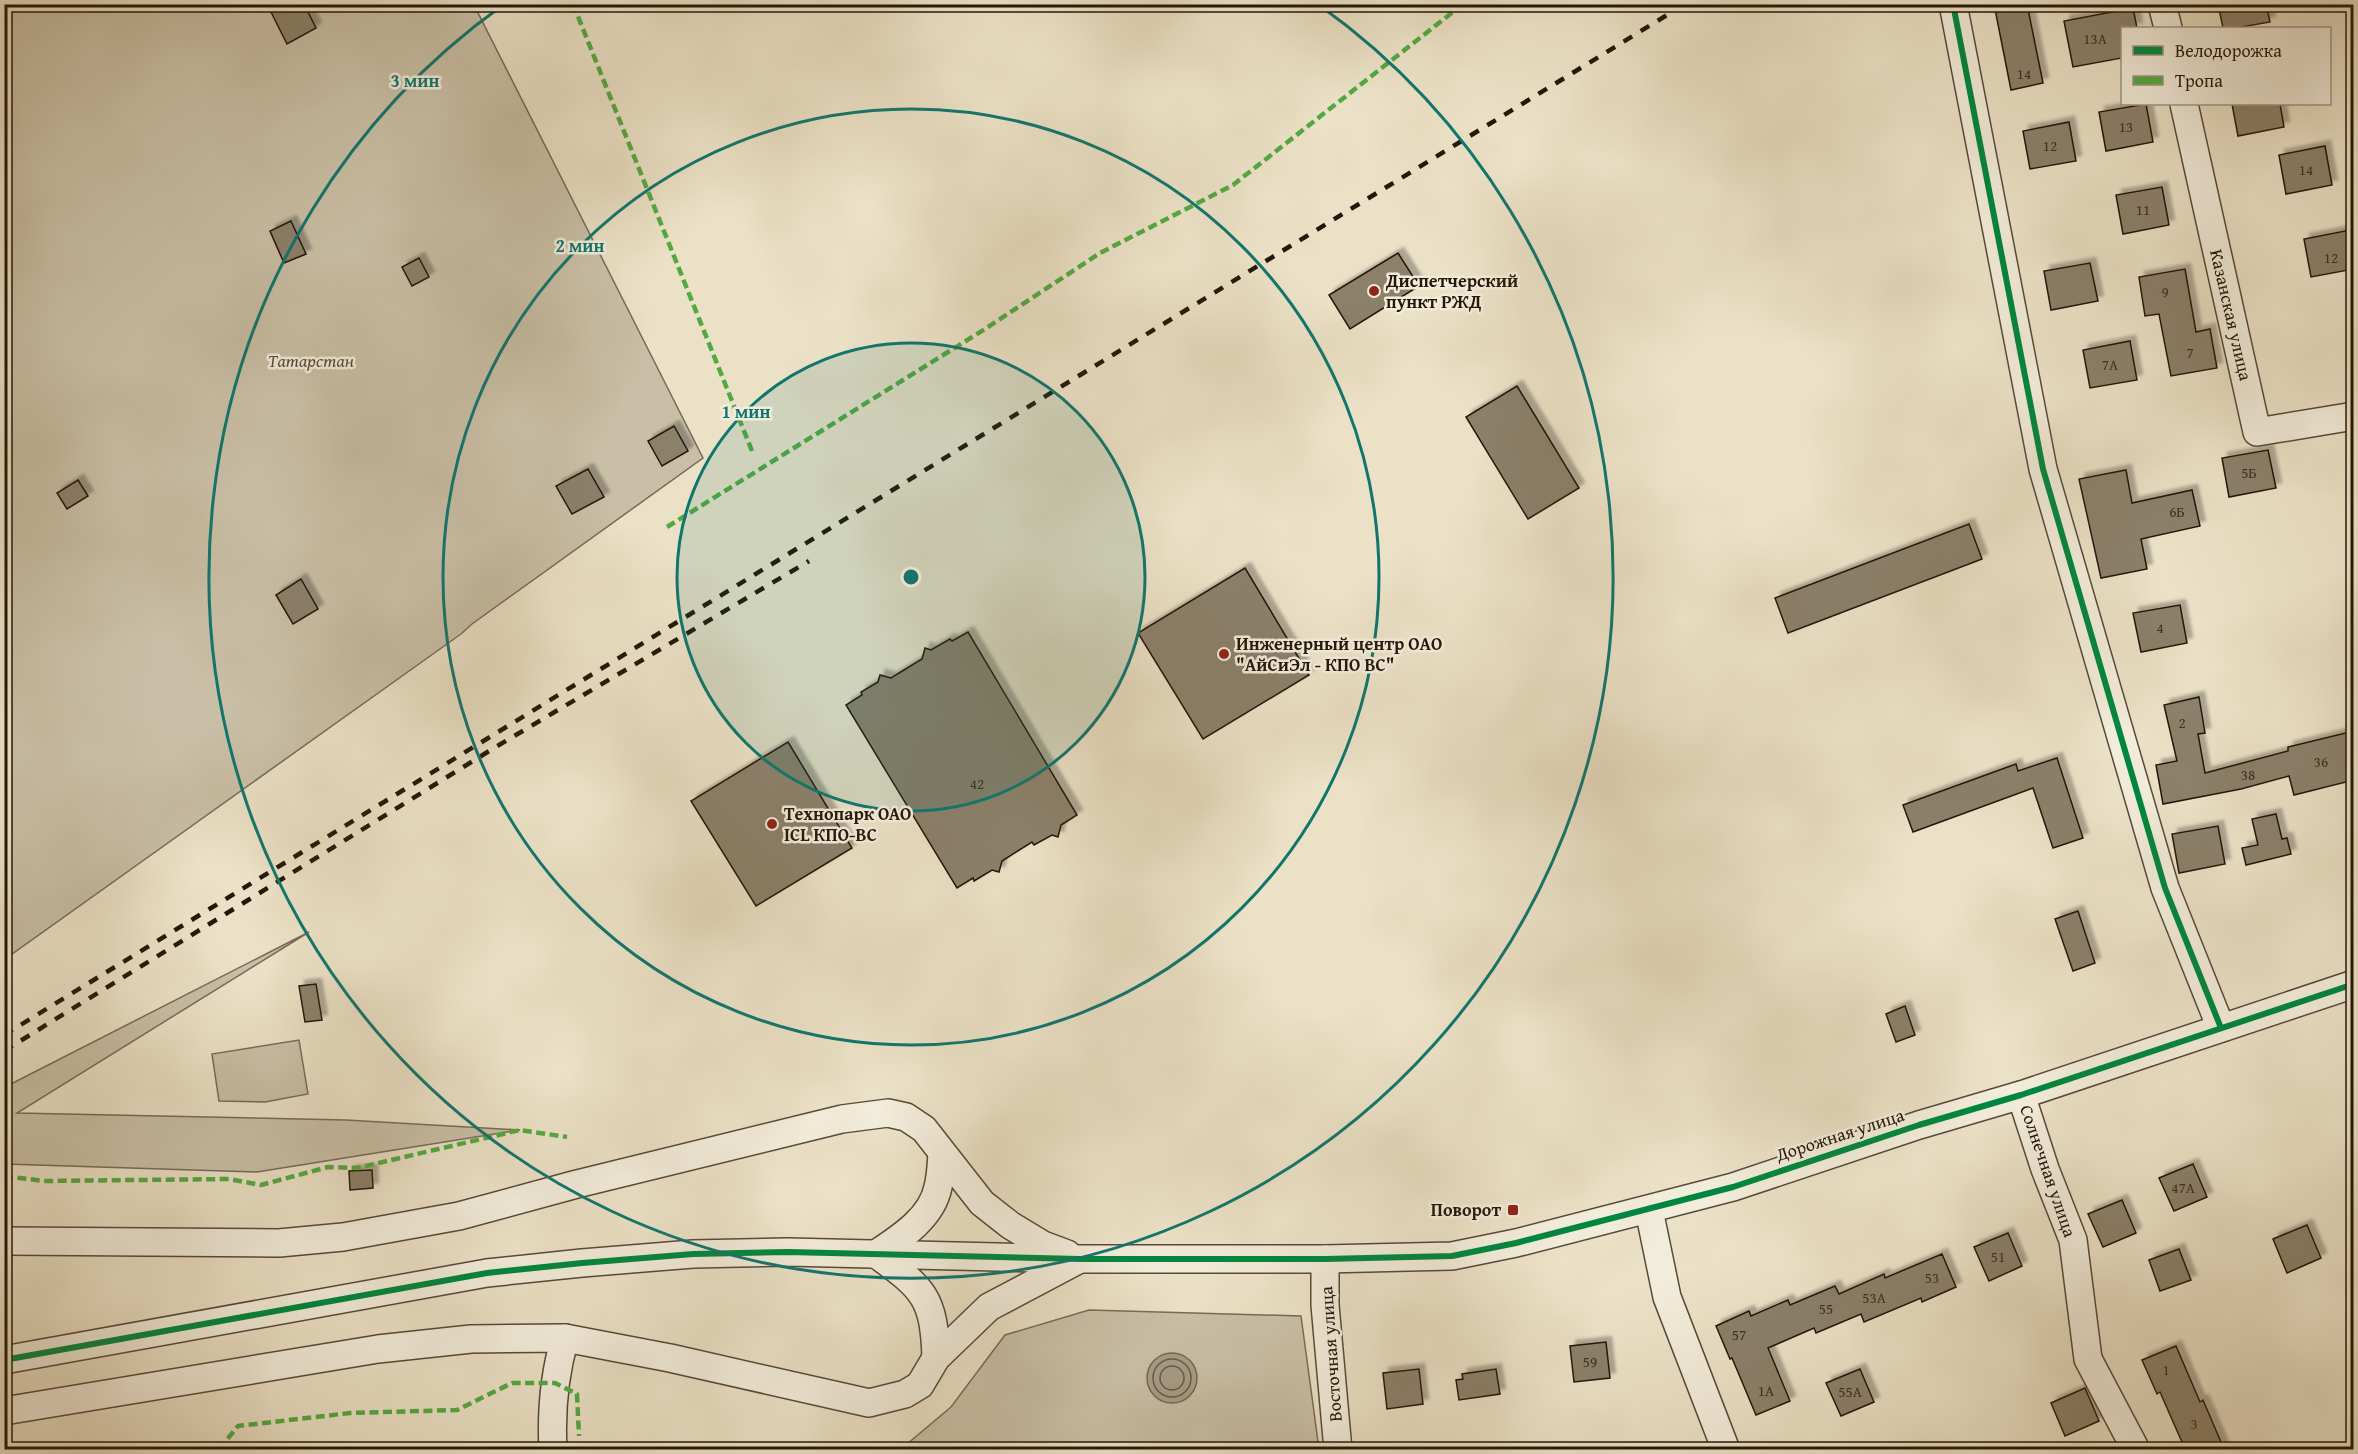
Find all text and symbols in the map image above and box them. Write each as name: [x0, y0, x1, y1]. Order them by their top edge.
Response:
legend: [2121, 27, 2331, 105]
house number: 13А: [2083, 28, 2107, 49]
text: Велодорожка: [2175, 37, 2282, 64]
house number: 14: [2017, 63, 2031, 84]
text: 3 мин: [390, 67, 440, 94]
text: Тропа: [2175, 67, 2223, 94]
house number: 13: [2119, 116, 2133, 137]
house number: 12: [2043, 135, 2057, 156]
house number: 14: [2299, 159, 2313, 180]
house number: 11: [2136, 199, 2150, 220]
text: 2 мин: [555, 232, 605, 259]
street label: Казанская улица: [2203, 247, 2260, 384]
house number: 12: [2324, 247, 2338, 268]
place label: Диспетчерский пункт РЖД: [1385, 267, 1518, 315]
house number: 9: [2161, 281, 2169, 302]
marker: Диспетчерский пункт РЖД: [1367, 284, 1381, 298]
house number: 7: [2186, 342, 2194, 363]
park label: Татарстан: [268, 347, 354, 374]
house number: 7А: [2102, 354, 2118, 375]
text: 1 мин: [721, 398, 771, 425]
house number: 5Б: [2241, 462, 2257, 483]
house number: 6Б: [2169, 501, 2185, 522]
centre of rings: [901, 567, 921, 587]
house number: 4: [2156, 617, 2164, 638]
place label: Инженерный центр ОАО "АйСиЭл - КПО ВС": [1236, 630, 1442, 678]
marker: Инженерный центр ОАО "АйСиЭл - КПО ВС": [1217, 647, 1231, 661]
house number: 2: [2178, 712, 2186, 733]
house number: 36: [2314, 751, 2328, 772]
house number: 38: [2241, 764, 2255, 785]
house number: 42: [970, 773, 984, 794]
place label: Технопарк OAO ICL КПО-ВС: [784, 800, 911, 848]
marker: Технопарк OAO ICL КПО-ВС: [765, 817, 779, 831]
street label: Дорожная улица: [1771, 1101, 1908, 1168]
street label: Солнечная улица: [2013, 1101, 2084, 1241]
house number: 47А: [2171, 1177, 2195, 1198]
place label: Поворот: [1431, 1196, 1501, 1223]
marker: Поворот: [1506, 1203, 1520, 1217]
house number: 51: [1991, 1246, 2005, 1267]
house number: 53: [1925, 1267, 1939, 1288]
street label: Восточная улица: [1312, 1285, 1349, 1423]
house number: 53А: [1862, 1287, 1886, 1308]
house number: 55: [1819, 1298, 1833, 1319]
house number: 57: [1732, 1324, 1746, 1345]
house number: 59: [1583, 1351, 1597, 1372]
house number: 1: [2162, 1359, 2170, 1380]
house number: 1А: [1758, 1380, 1774, 1401]
house number: 55А: [1838, 1381, 1862, 1402]
house number: 3: [2190, 1413, 2198, 1434]

